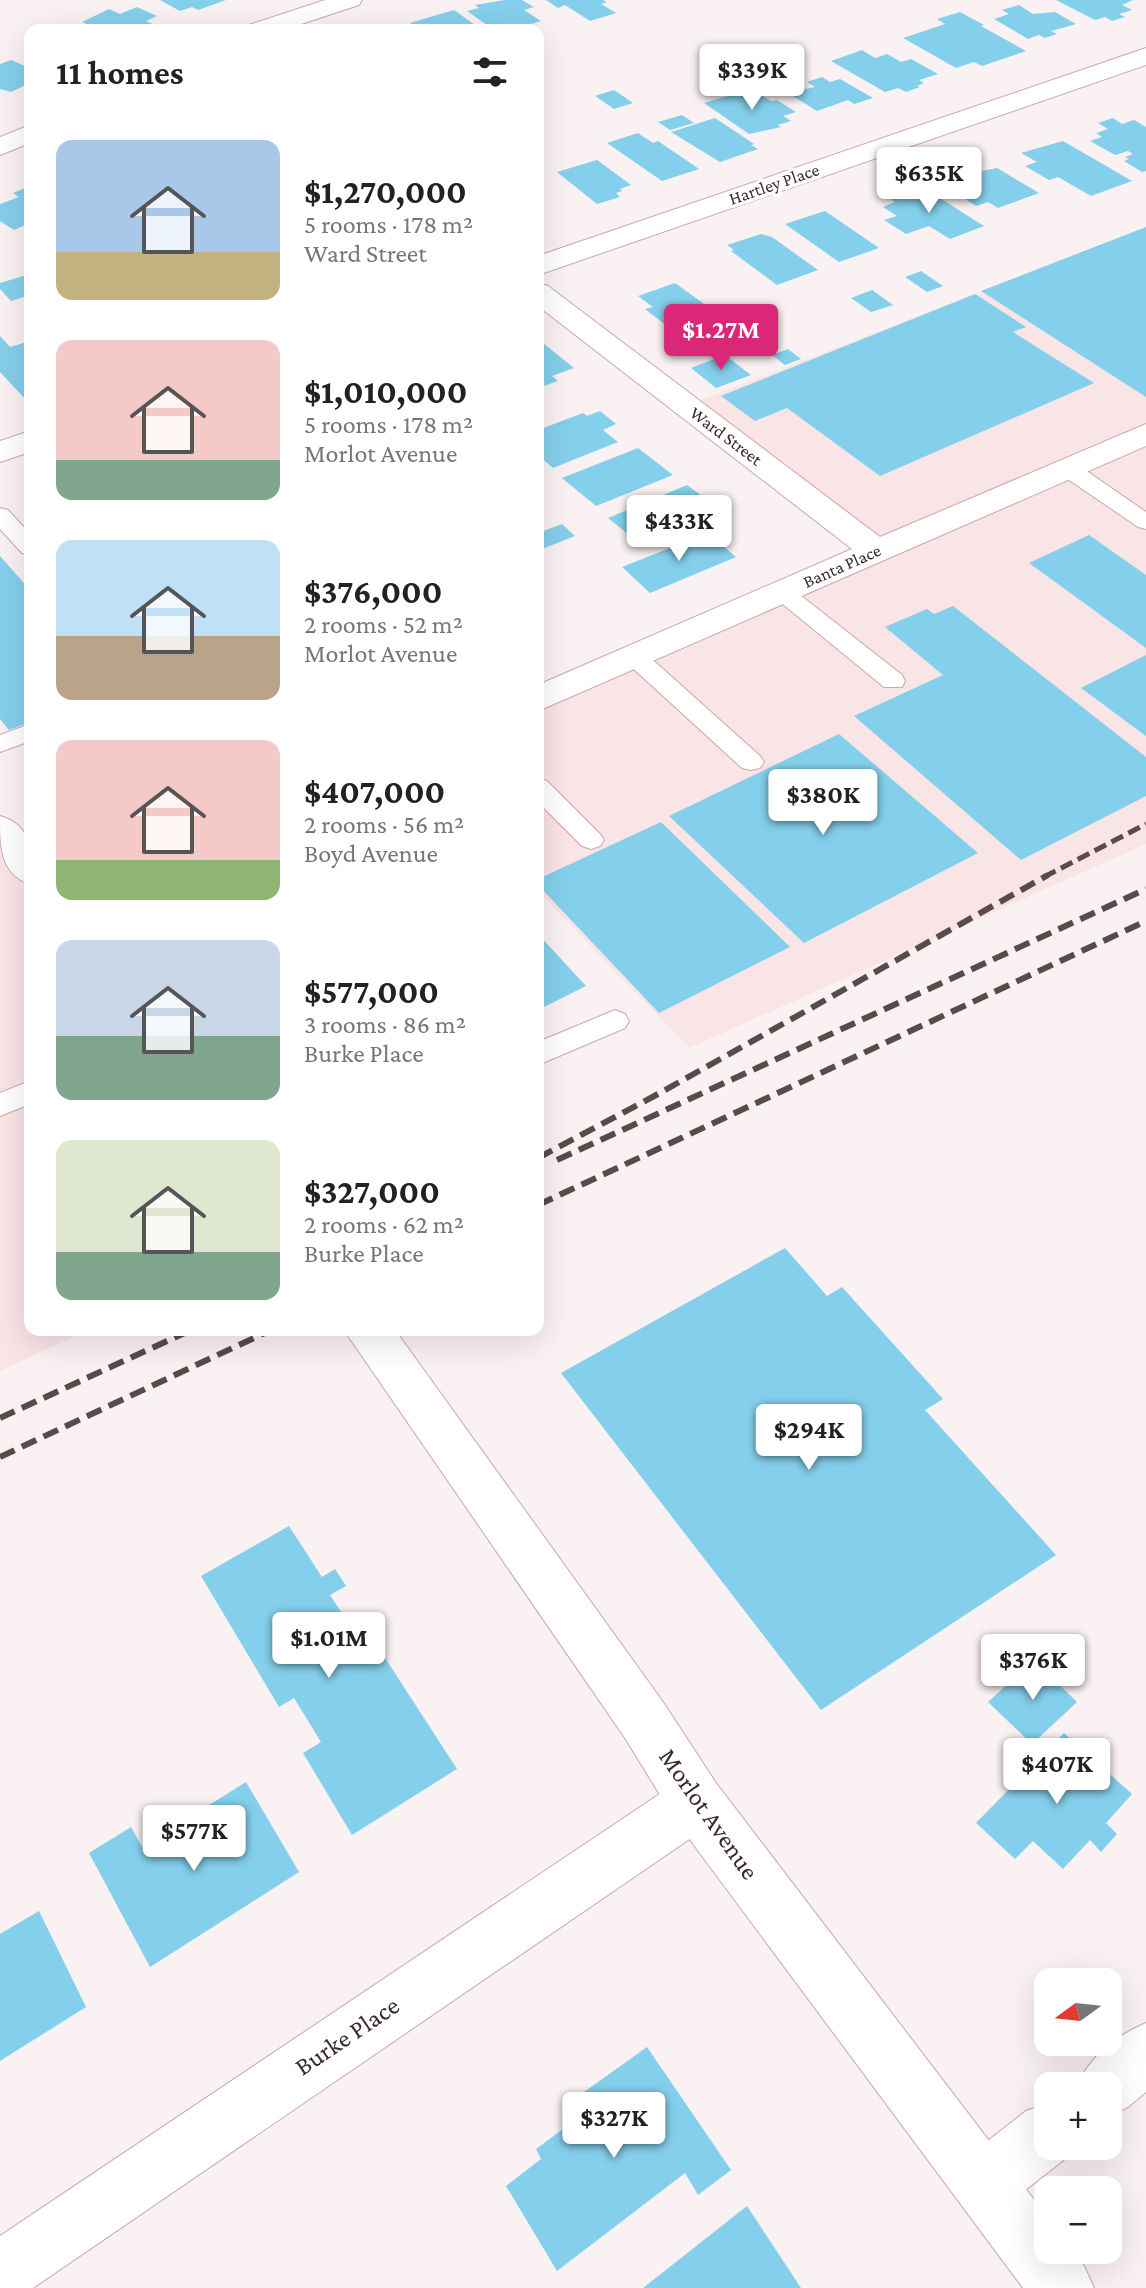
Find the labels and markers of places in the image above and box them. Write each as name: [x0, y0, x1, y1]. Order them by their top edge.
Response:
pin: $339K: [696, 44, 808, 112]
pin: $635K: [873, 147, 985, 215]
pin: $1.27M: [656, 304, 786, 372]
pin: $433K: [623, 495, 735, 563]
pin: $380K: [767, 769, 879, 837]
pin: $294K: [753, 1404, 865, 1472]
pin: $1.01M: [264, 1612, 394, 1680]
pin: $376K: [977, 1634, 1089, 1702]
pin: $407K: [1001, 1738, 1113, 1806]
pin: $577K: [138, 1805, 250, 1873]
pin: $327K: [558, 2092, 670, 2160]

